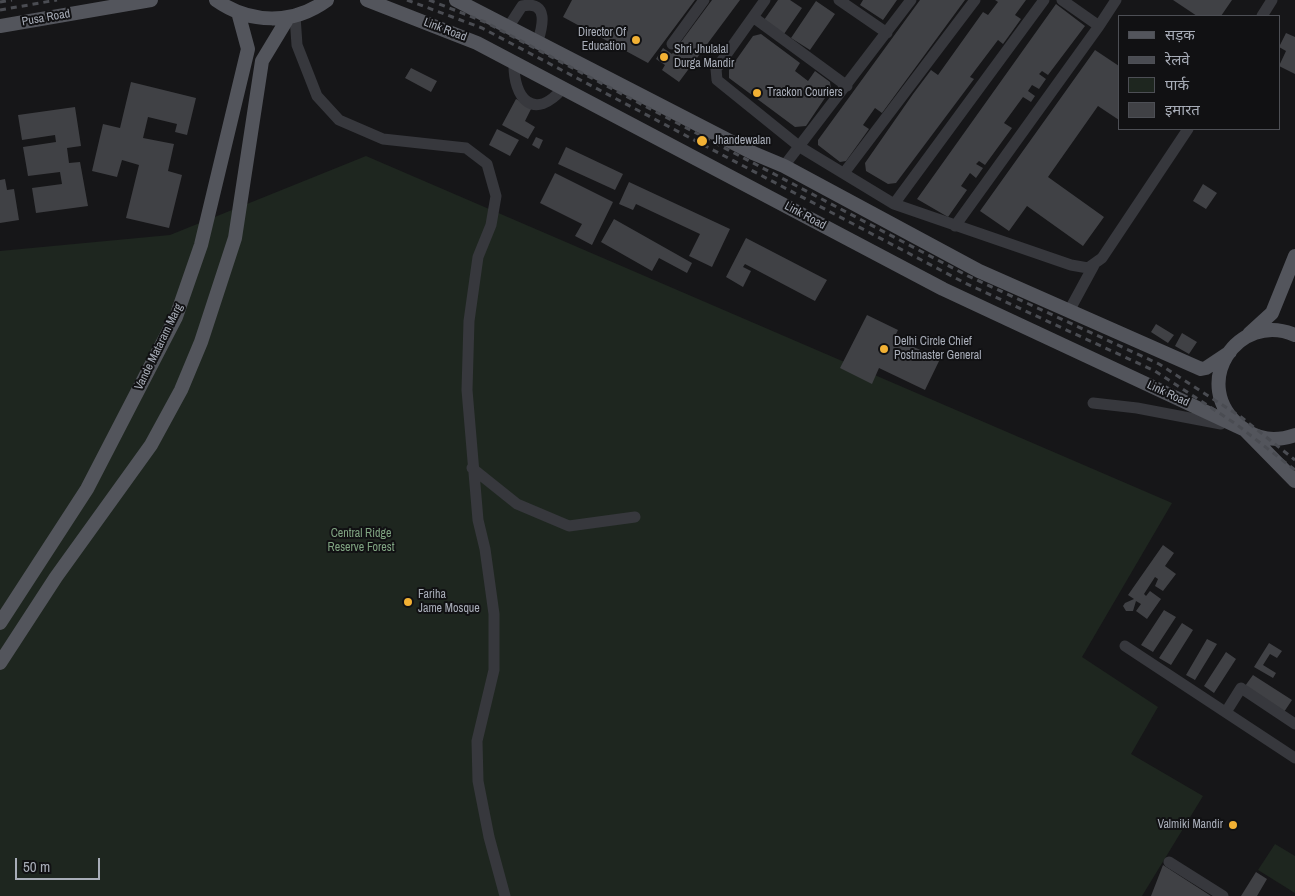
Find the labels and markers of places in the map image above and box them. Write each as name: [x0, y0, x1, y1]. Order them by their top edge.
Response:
place label: Director Of Education: [578, 26, 626, 54]
marker: Director Of Education: [630, 34, 642, 46]
place label: Shri Jhulalal Durga Mandir: [674, 43, 734, 71]
marker: Shri Jhulalal Durga Mandir: [658, 51, 670, 63]
place label: Trackon Couriers: [767, 86, 843, 100]
marker: Trackon Couriers: [751, 87, 763, 99]
marker: Jhandewalan: [695, 134, 709, 148]
place label: Jhandewalan: [713, 134, 771, 148]
place label: Delhi Circle Chief Postmaster General: [894, 335, 982, 363]
marker: Delhi Circle Chief Postmaster General: [878, 343, 890, 355]
place label: Fariha Jame Mosque: [418, 588, 480, 616]
marker: Fariha Jame Mosque: [402, 596, 414, 608]
place label: Valmiki Mandir: [1158, 818, 1223, 832]
marker: Valmiki Mandir: [1227, 819, 1239, 831]

